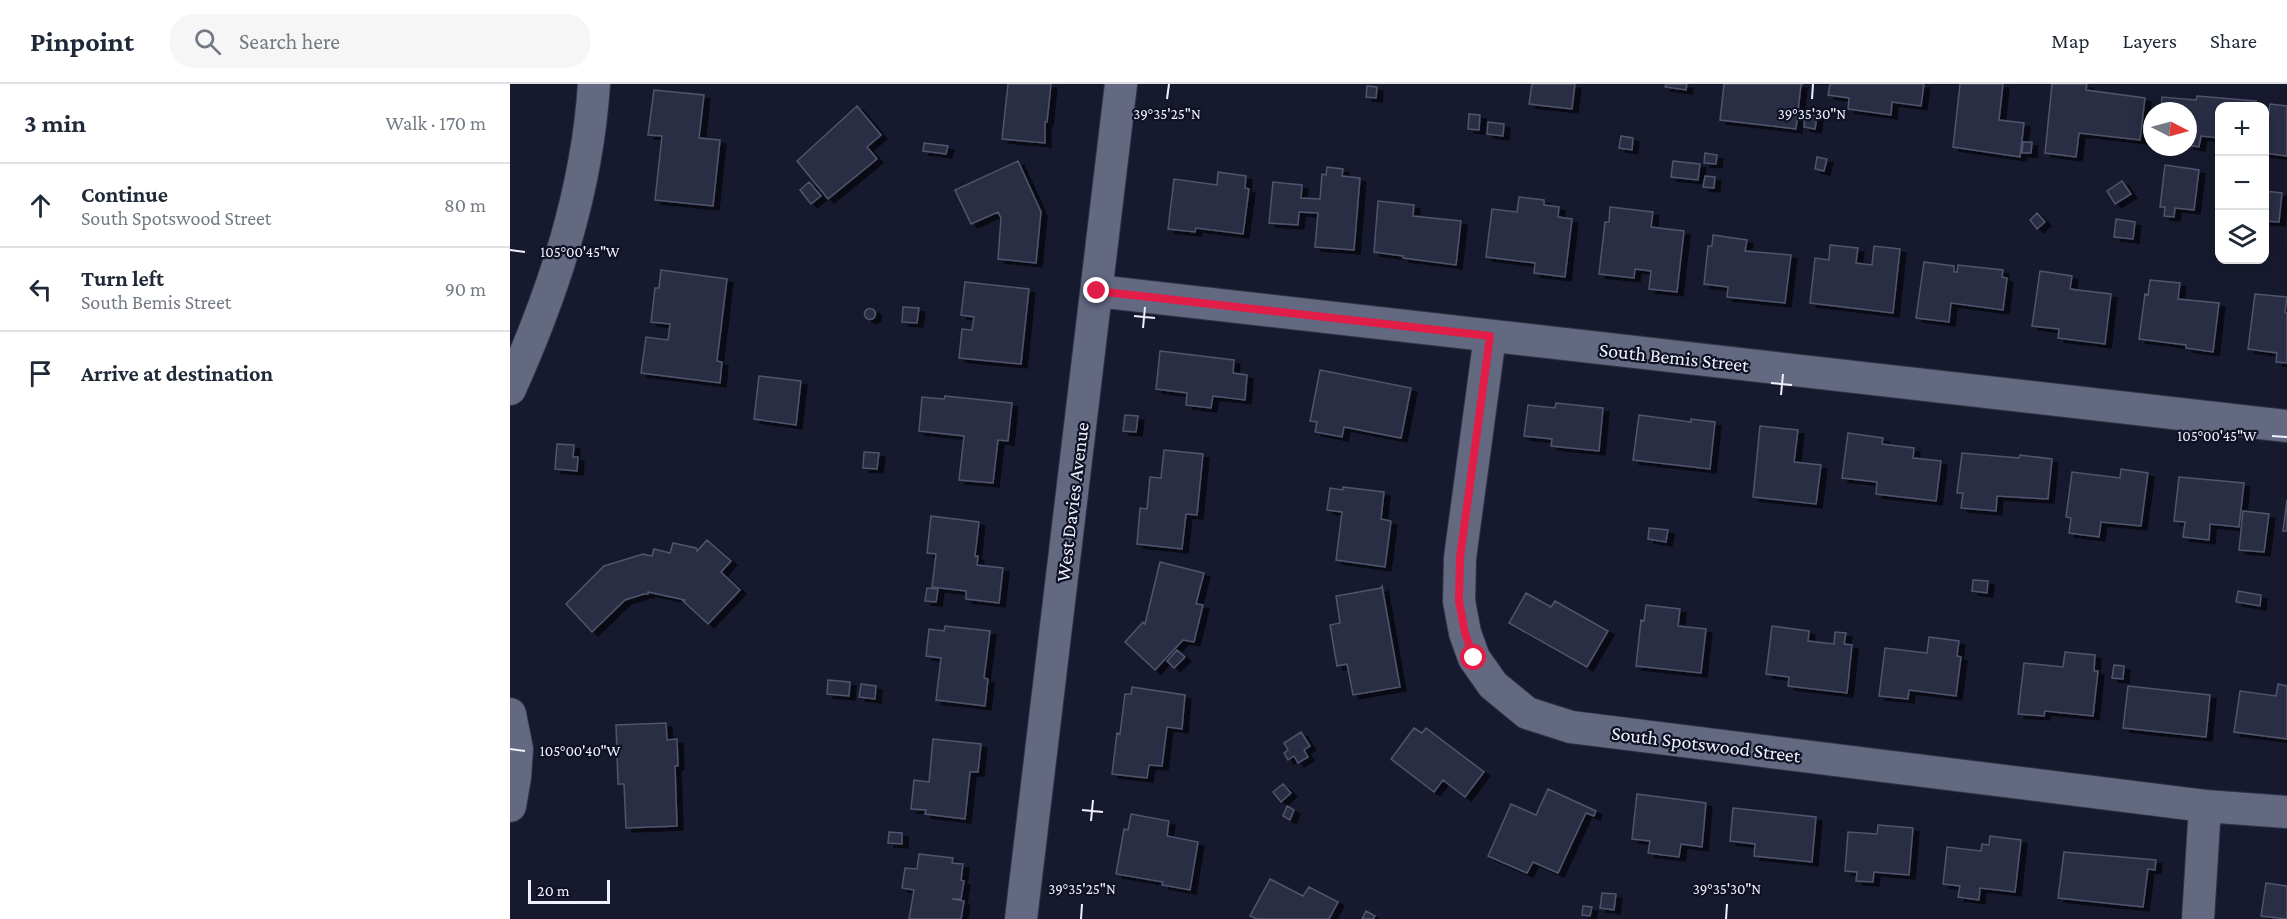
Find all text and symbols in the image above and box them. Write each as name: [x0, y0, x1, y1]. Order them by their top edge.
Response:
search box: [170, 14, 590, 68]
icon: search: [191, 25, 224, 58]
text: Pinpoint: [30, 26, 134, 57]
text: Search here: [239, 29, 340, 54]
text: Map: [2051, 29, 2090, 53]
text: Layers: [2123, 29, 2177, 53]
text: Share: [2210, 29, 2257, 53]
north arrow: [2143, 102, 2197, 156]
map controls: [2215, 102, 2269, 264]
button: +: [2215, 102, 2269, 156]
text: 39°35'25"N: [1133, 106, 1201, 122]
text: 39°35'30"N: [1778, 106, 1846, 122]
text: 3 min: [24, 109, 86, 138]
text: Walk · 170 m: [385, 112, 486, 134]
button: −: [2215, 156, 2269, 210]
text: Continue: [81, 182, 168, 207]
icon: ahead: [24, 189, 57, 222]
text: 80 m: [444, 194, 486, 216]
text: South Spotswood Street: [81, 207, 271, 229]
button: layers: [2215, 210, 2269, 264]
text: 105°00'45"W: [540, 244, 620, 260]
text: Turn left: [81, 266, 164, 291]
icon: left: [24, 273, 57, 306]
route end: [1083, 277, 1109, 303]
text: 90 m: [445, 278, 486, 300]
text: South Bemis Street: [81, 291, 232, 313]
street label: South Bemis Street: [1598, 338, 1750, 376]
icon: arrive: [24, 357, 57, 390]
text: Arrive at destination: [81, 361, 273, 386]
street label: West Davies Avenue: [1051, 421, 1093, 583]
text: 105°00'45"W: [2177, 428, 2257, 444]
route start: [1460, 644, 1486, 670]
street label: South Spotswood Street: [1610, 721, 1802, 768]
text: 105°00'40"W: [540, 743, 621, 759]
scale bar: [528, 877, 610, 904]
text: 39°35'25"N: [1048, 881, 1116, 897]
text: 39°35'30"N: [1693, 881, 1761, 897]
text: 20 m: [537, 882, 570, 899]

